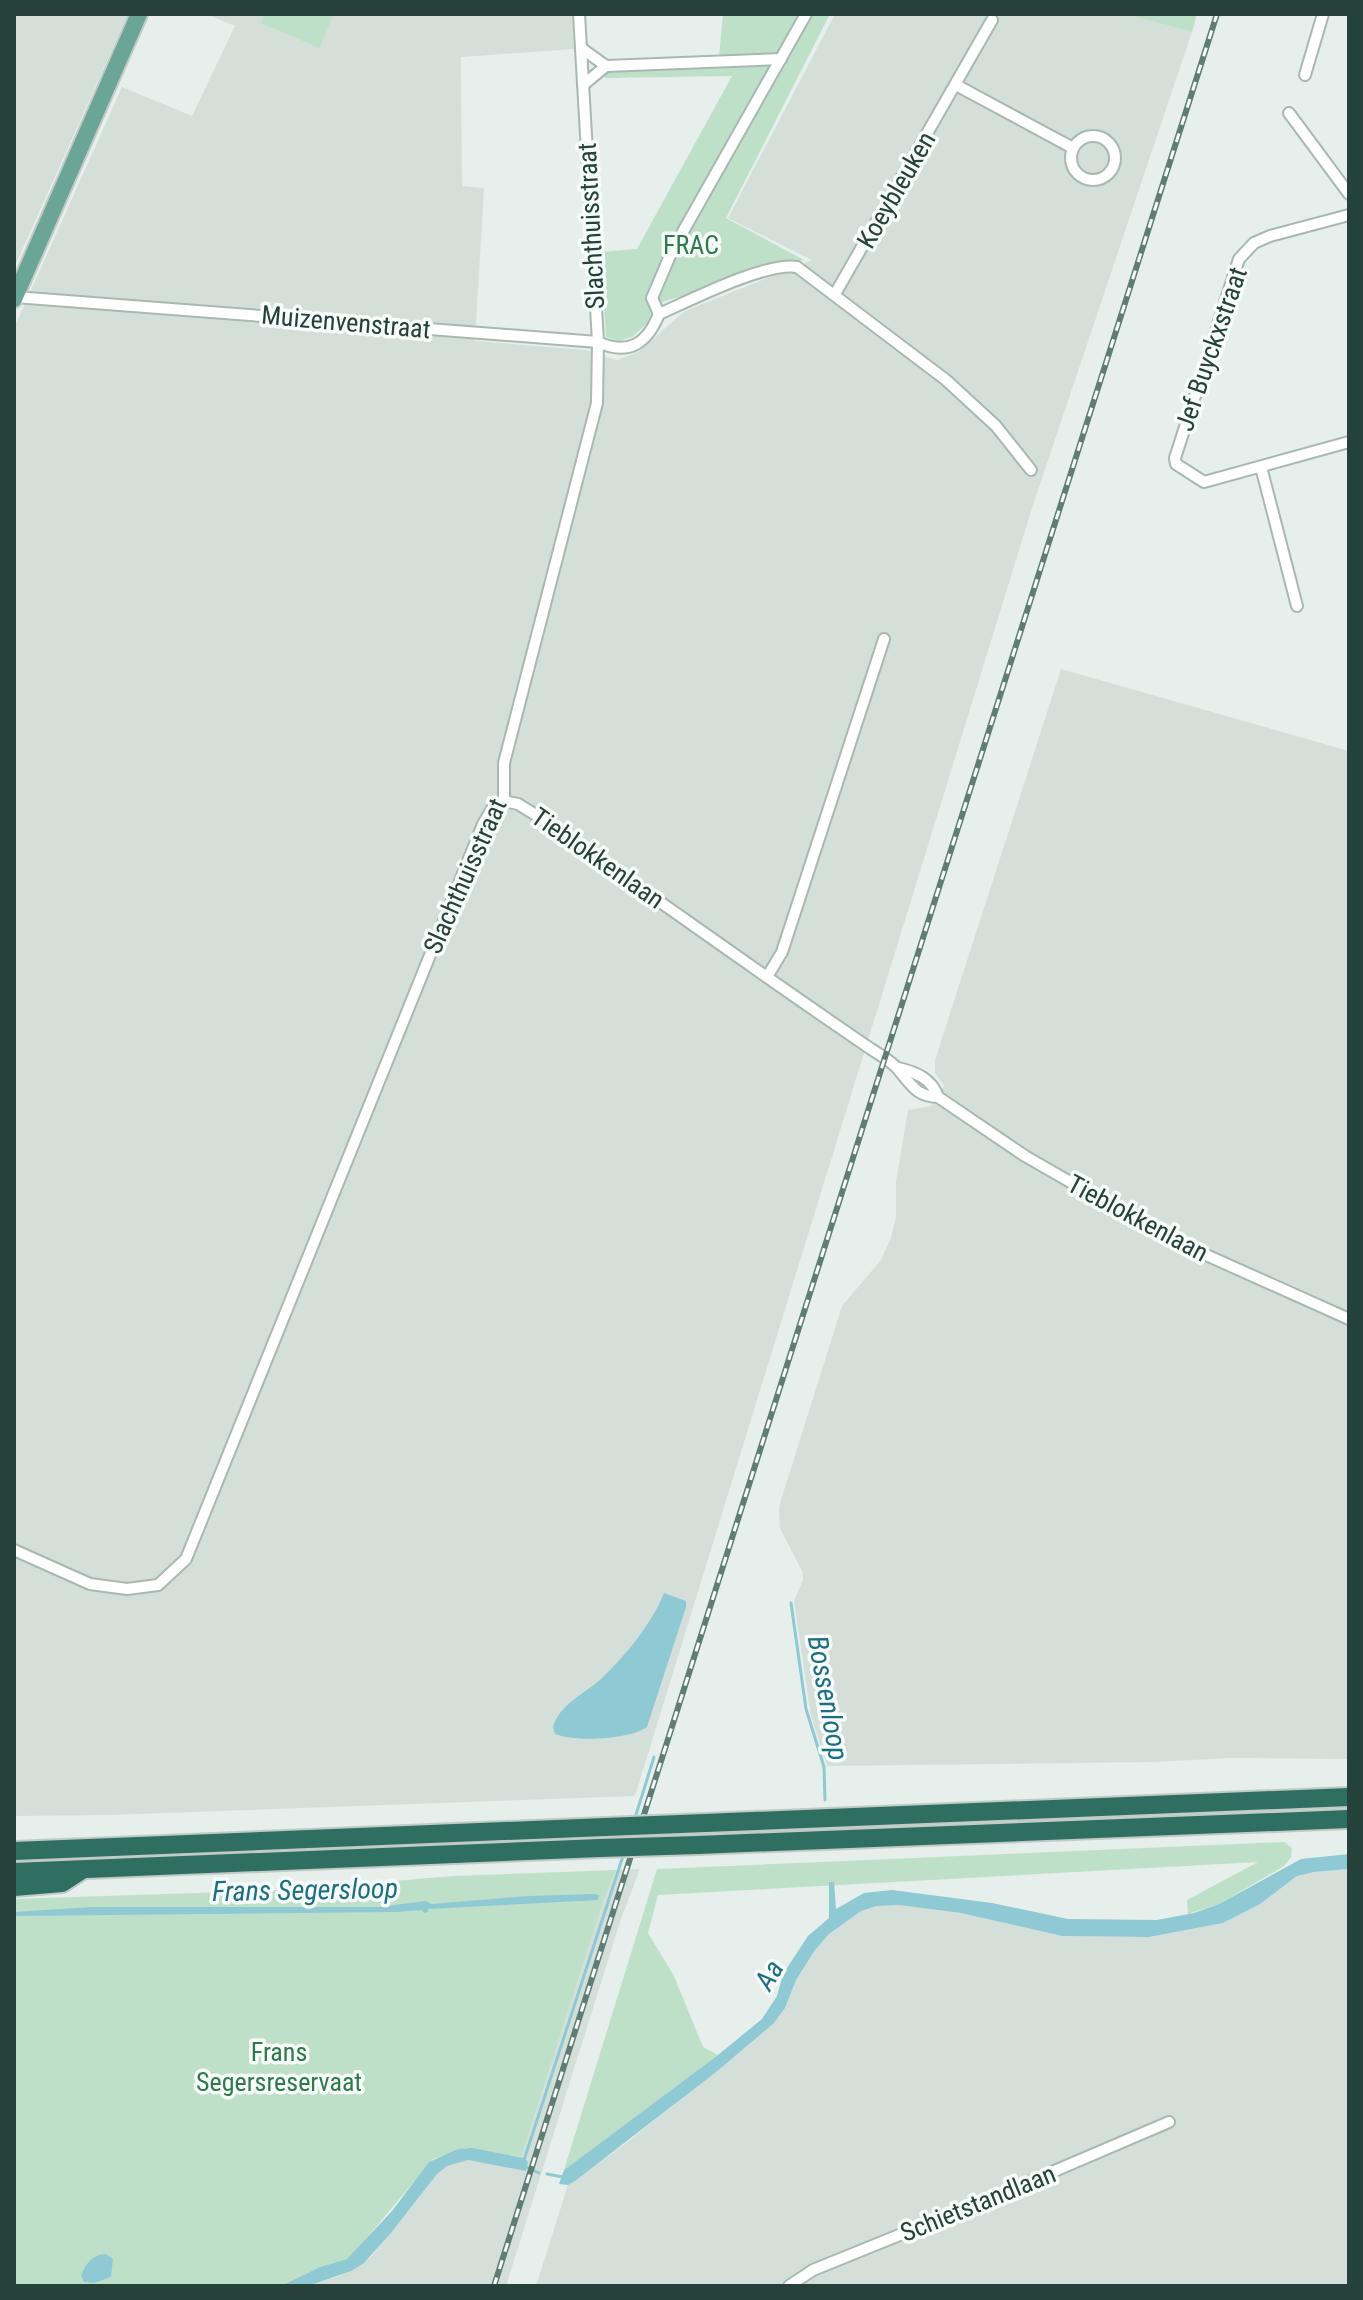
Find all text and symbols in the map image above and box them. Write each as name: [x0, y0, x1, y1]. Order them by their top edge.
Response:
street label: Koeybleuken: [851, 126, 941, 254]
street label: Slachthuisstraat: [572, 142, 610, 310]
park label: FRAC: [663, 230, 719, 260]
street label: Jef Buyckxstraat: [1169, 263, 1253, 435]
street label: Muizenvenstraat: [260, 300, 432, 344]
street label: Slachthuisstraat: [417, 794, 513, 958]
street label: Tieblokkenlaan: [526, 801, 670, 915]
street label: Tieblokkenlaan: [1063, 1168, 1213, 1268]
water label: Bossenloop: [801, 1633, 855, 1763]
water label: Frans Segersloop: [212, 1872, 398, 1908]
water label: Aa: [747, 1954, 790, 1997]
park label: Frans Segersreservaat: [196, 2037, 362, 2097]
street label: Schietstandlaan: [896, 2158, 1060, 2248]

